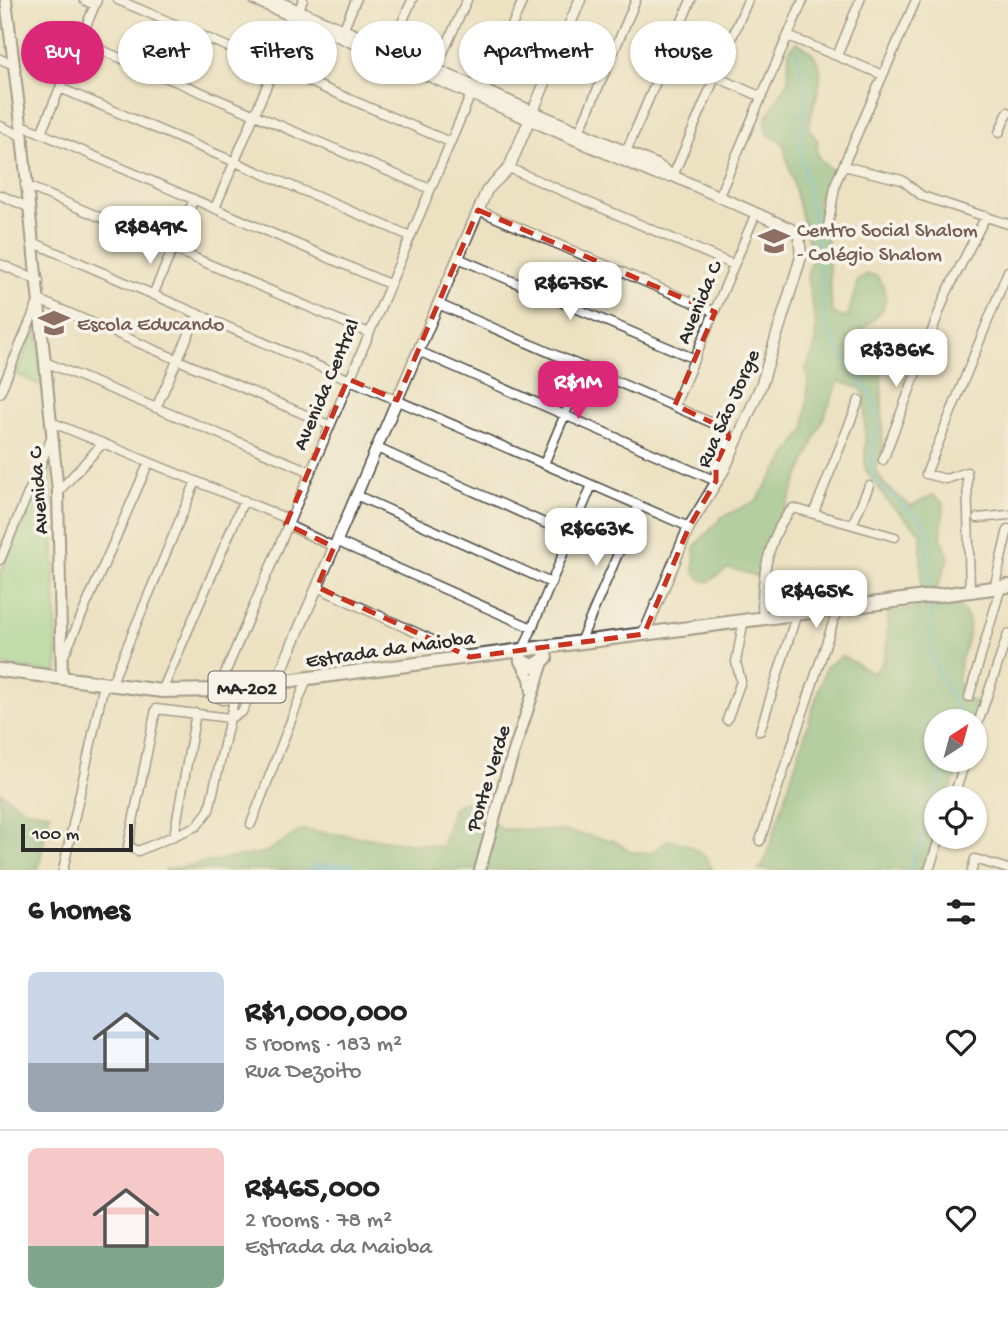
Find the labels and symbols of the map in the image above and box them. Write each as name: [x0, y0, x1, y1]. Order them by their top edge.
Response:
pin: R$849K: [93, 206, 207, 266]
place label: Centro Social Shalom - Colégio Shalom: [797, 220, 978, 269]
school or university icon: Centro Social Shalom - Colégio Shalom: [757, 224, 791, 258]
street label: Avenida C: [673, 257, 730, 348]
pin: R$675K: [513, 262, 627, 322]
school or university icon: Escola Educando: [37, 306, 71, 340]
place label: Escola Educando: [77, 314, 224, 339]
street label: Avenida Central: [289, 316, 367, 455]
pin: R$386K: [839, 330, 953, 389]
street label: Rua São Jorge: [693, 345, 768, 473]
pin: R$1M: [537, 362, 619, 421]
street label: Avenida C: [25, 445, 56, 535]
pin: R$663K: [539, 508, 653, 568]
pin: R$465K: [759, 570, 873, 630]
street label: Estrada da Maioba: [304, 627, 478, 676]
road number: MA-202: [208, 672, 286, 702]
north arrow: [924, 709, 987, 772]
street label: Ponte Verde: [462, 722, 519, 836]
scale bar: [21, 821, 133, 853]

